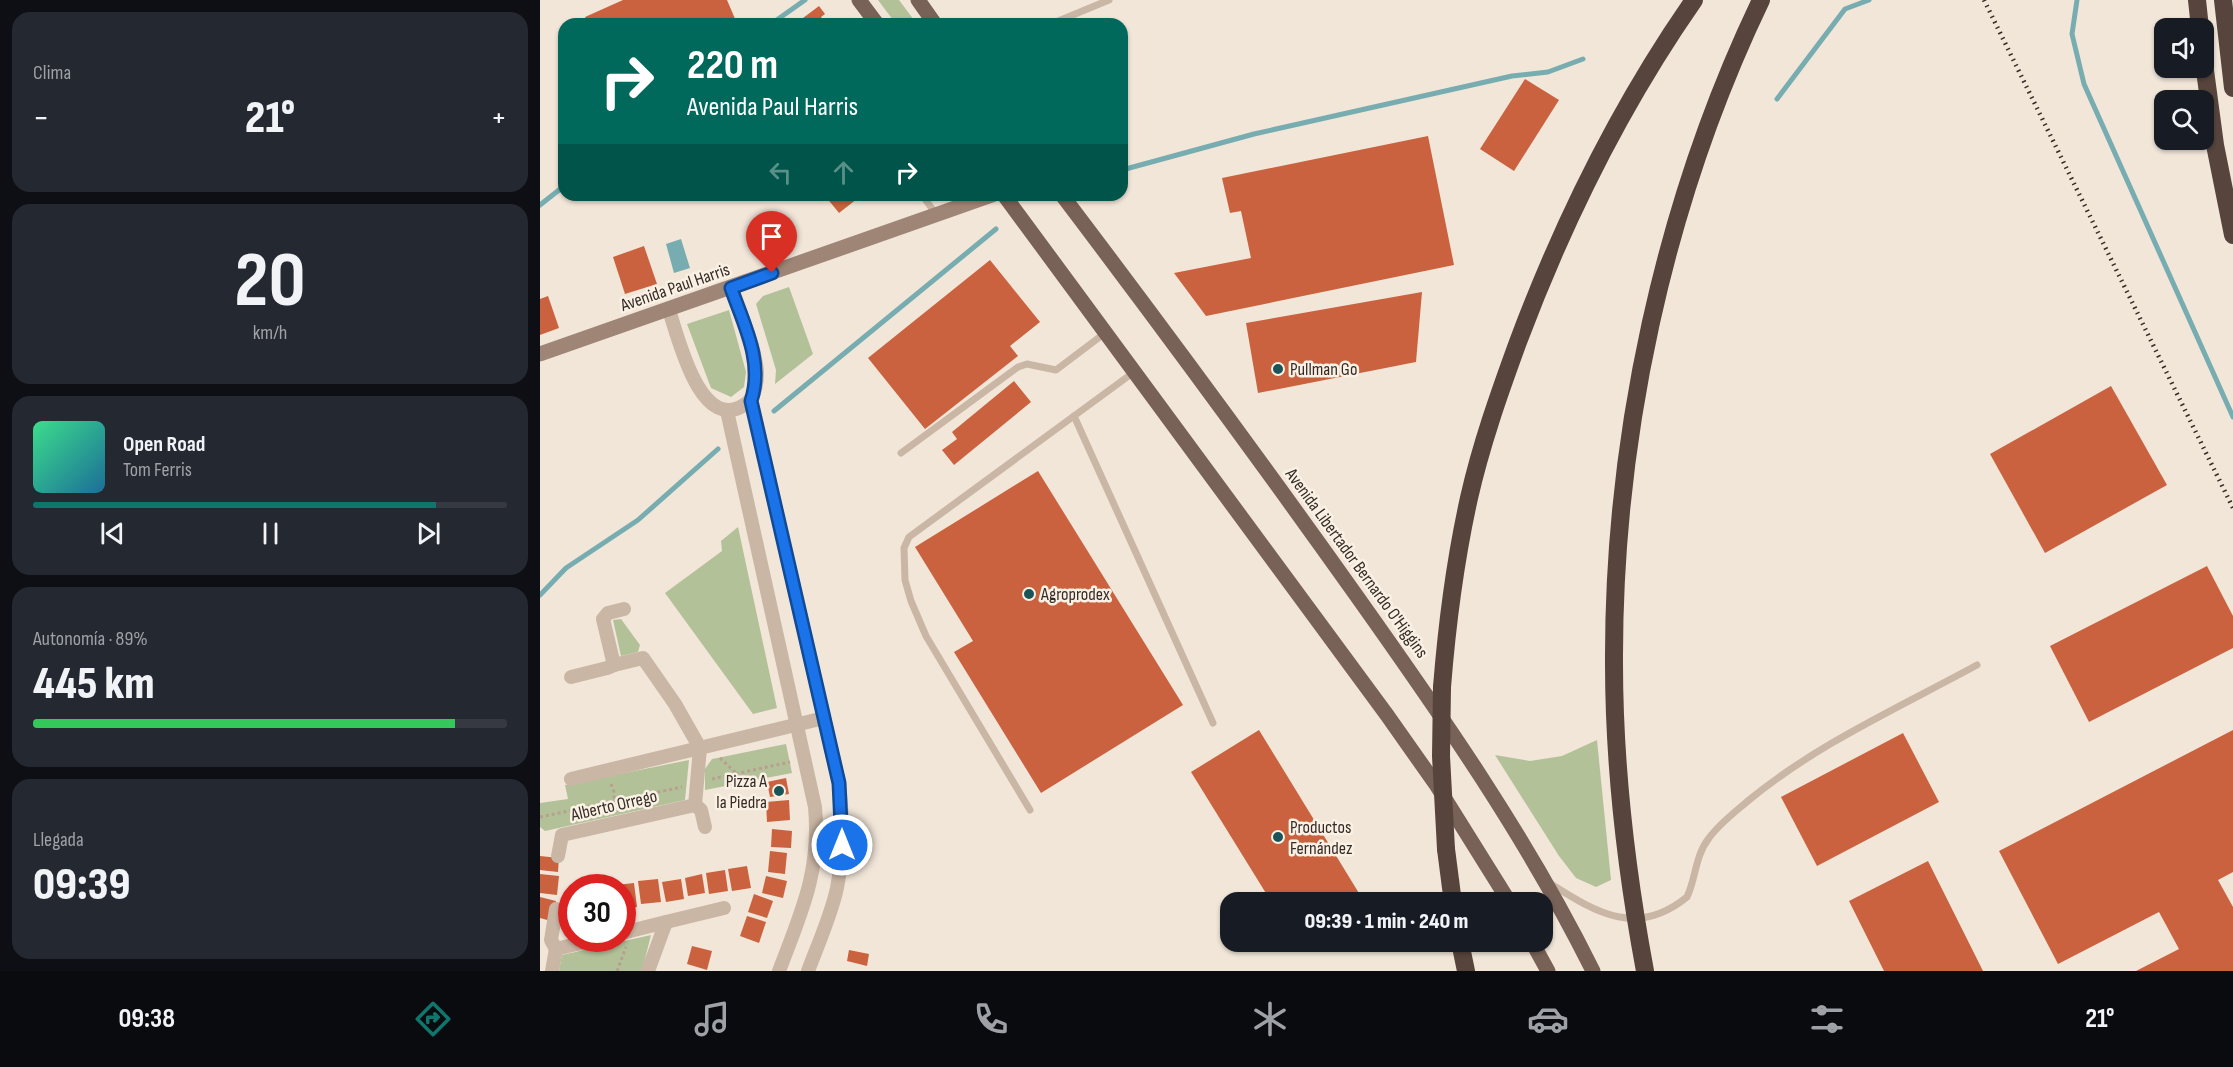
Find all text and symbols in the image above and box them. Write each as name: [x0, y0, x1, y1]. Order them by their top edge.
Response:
map controls: [2154, 18, 2214, 150]
button: sound: [2154, 18, 2214, 78]
text: 220 m: [687, 40, 778, 91]
icon: right: [588, 42, 666, 120]
text: Clima: [33, 61, 71, 85]
button: search: [2154, 90, 2214, 150]
text: 21°: [245, 91, 295, 146]
text: Avenida Paul Harris: [687, 91, 858, 123]
text: −: [33, 98, 49, 138]
text: +: [491, 98, 507, 138]
icon: left: [764, 156, 797, 189]
icon: ahead: [827, 156, 860, 189]
icon: right: [890, 156, 923, 189]
pin: [746, 211, 797, 273]
icon: arrive: [755, 220, 788, 253]
text: 20: [234, 235, 306, 328]
street label: Avenida Paul Harris: [617, 259, 733, 316]
text: km/h: [253, 321, 287, 345]
place label: Pullman Go: [1290, 359, 1357, 380]
marker: Pullman Go: [1271, 362, 1285, 376]
text: Open Road: [123, 431, 205, 458]
text: Tom Ferris: [123, 458, 192, 482]
street label: Avenida Libertador Bernardo O'Higgins: [1280, 464, 1432, 662]
icon: previous: [96, 517, 129, 550]
icon: pause: [254, 517, 287, 550]
icon: next: [412, 517, 445, 550]
place label: Agroprodex: [1040, 584, 1110, 605]
marker: Agroprodex: [1022, 587, 1036, 601]
text: Autonomía · 89%: [33, 627, 148, 651]
text: 445 km: [33, 657, 155, 712]
place label: Pizza A la Piedra: [716, 771, 767, 813]
marker: Pizza A la Piedra: [772, 784, 786, 798]
street label: Alberto Orrego: [568, 785, 659, 826]
position arrow: [810, 813, 874, 877]
place label: Productos Fernández: [1290, 817, 1353, 859]
text: Llegada: [33, 828, 84, 852]
marker: Productos Fernández: [1271, 830, 1285, 844]
text: 09:39: [33, 858, 130, 913]
speed limit sign: 30: [558, 874, 636, 952]
text: 09:39 · 1 min · 240 m: [1305, 908, 1468, 935]
icon: directions: [412, 998, 454, 1040]
icon: music: [691, 998, 733, 1040]
icon: phone: [970, 998, 1012, 1040]
icon: climate: [1249, 998, 1291, 1040]
icon: car: [1527, 998, 1569, 1040]
icon: filters: [1806, 998, 1848, 1040]
text: 09:38: [118, 1003, 175, 1035]
text: 21°: [2085, 1003, 2115, 1035]

